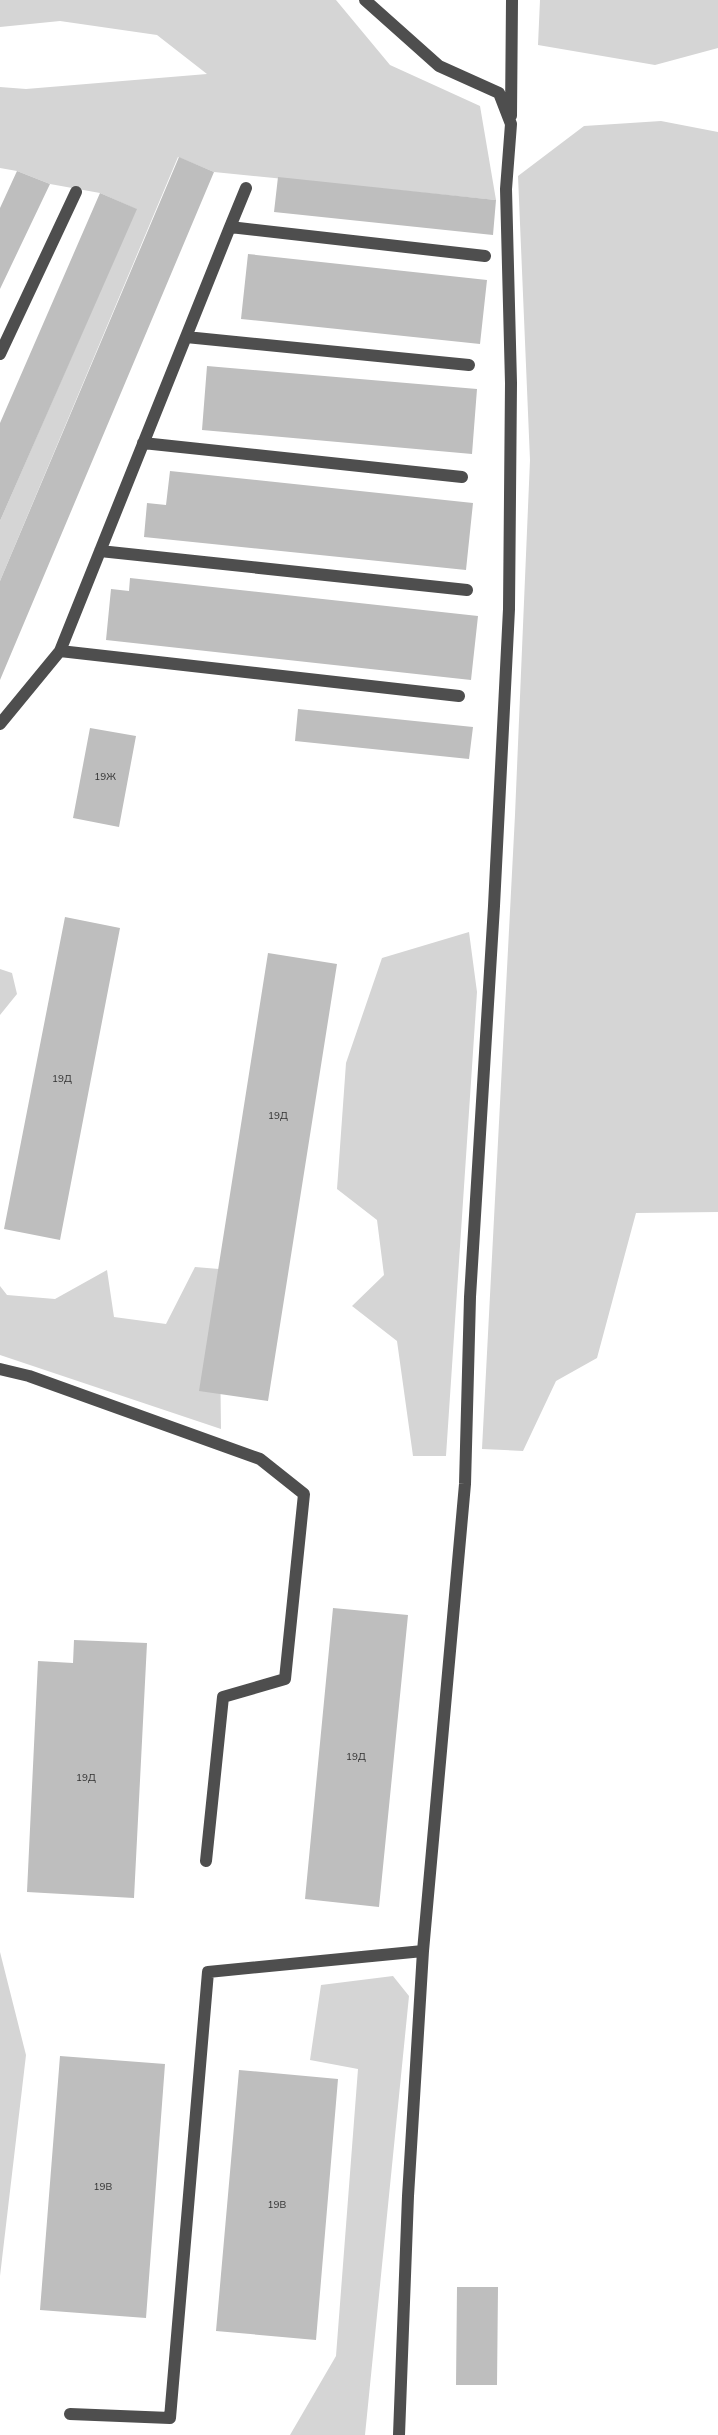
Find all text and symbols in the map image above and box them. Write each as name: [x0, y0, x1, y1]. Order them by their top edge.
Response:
house number: 19Ж: [94, 770, 116, 784]
house number: 19Д: [52, 1072, 72, 1086]
house number: 19Д: [268, 1109, 288, 1123]
house number: 19Д: [346, 1750, 366, 1764]
house number: 19Д: [76, 1771, 96, 1785]
house number: 19В: [94, 2180, 113, 2194]
house number: 19В: [268, 2198, 287, 2212]

